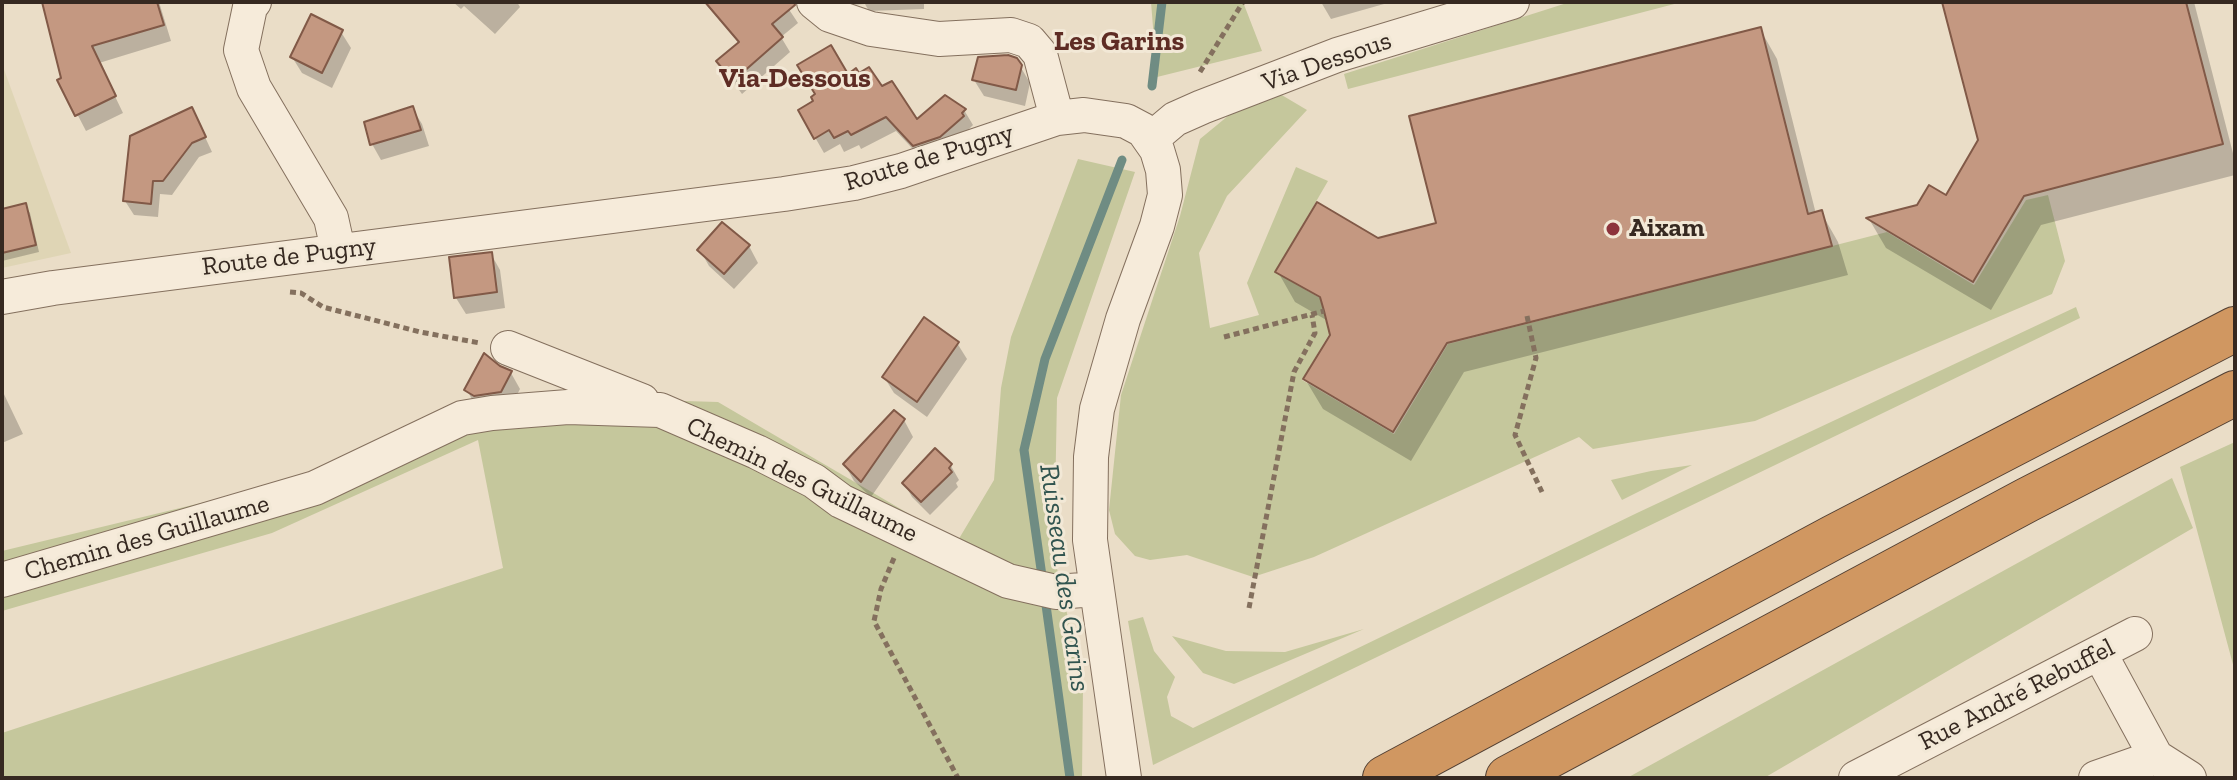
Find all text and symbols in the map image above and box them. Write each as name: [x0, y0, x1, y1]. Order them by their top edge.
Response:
district label: Les Garins: [1054, 25, 1184, 59]
street label: Via Dessous: [1258, 25, 1396, 99]
district label: Via-Dessous: [719, 62, 871, 96]
street label: Route de Pugny: [841, 117, 1017, 199]
place label: Aixam: [1629, 213, 1705, 245]
marker: Aixam: [1604, 220, 1622, 238]
street label: Route de Pugny: [200, 231, 378, 283]
street label: Chemin des Guillaume: [681, 410, 923, 550]
water label: Ruisseau des Garins: [1031, 462, 1097, 694]
street label: Chemin des Guillaume: [21, 488, 273, 588]
street label: Rue André Rebuffel: [1914, 632, 2120, 758]

